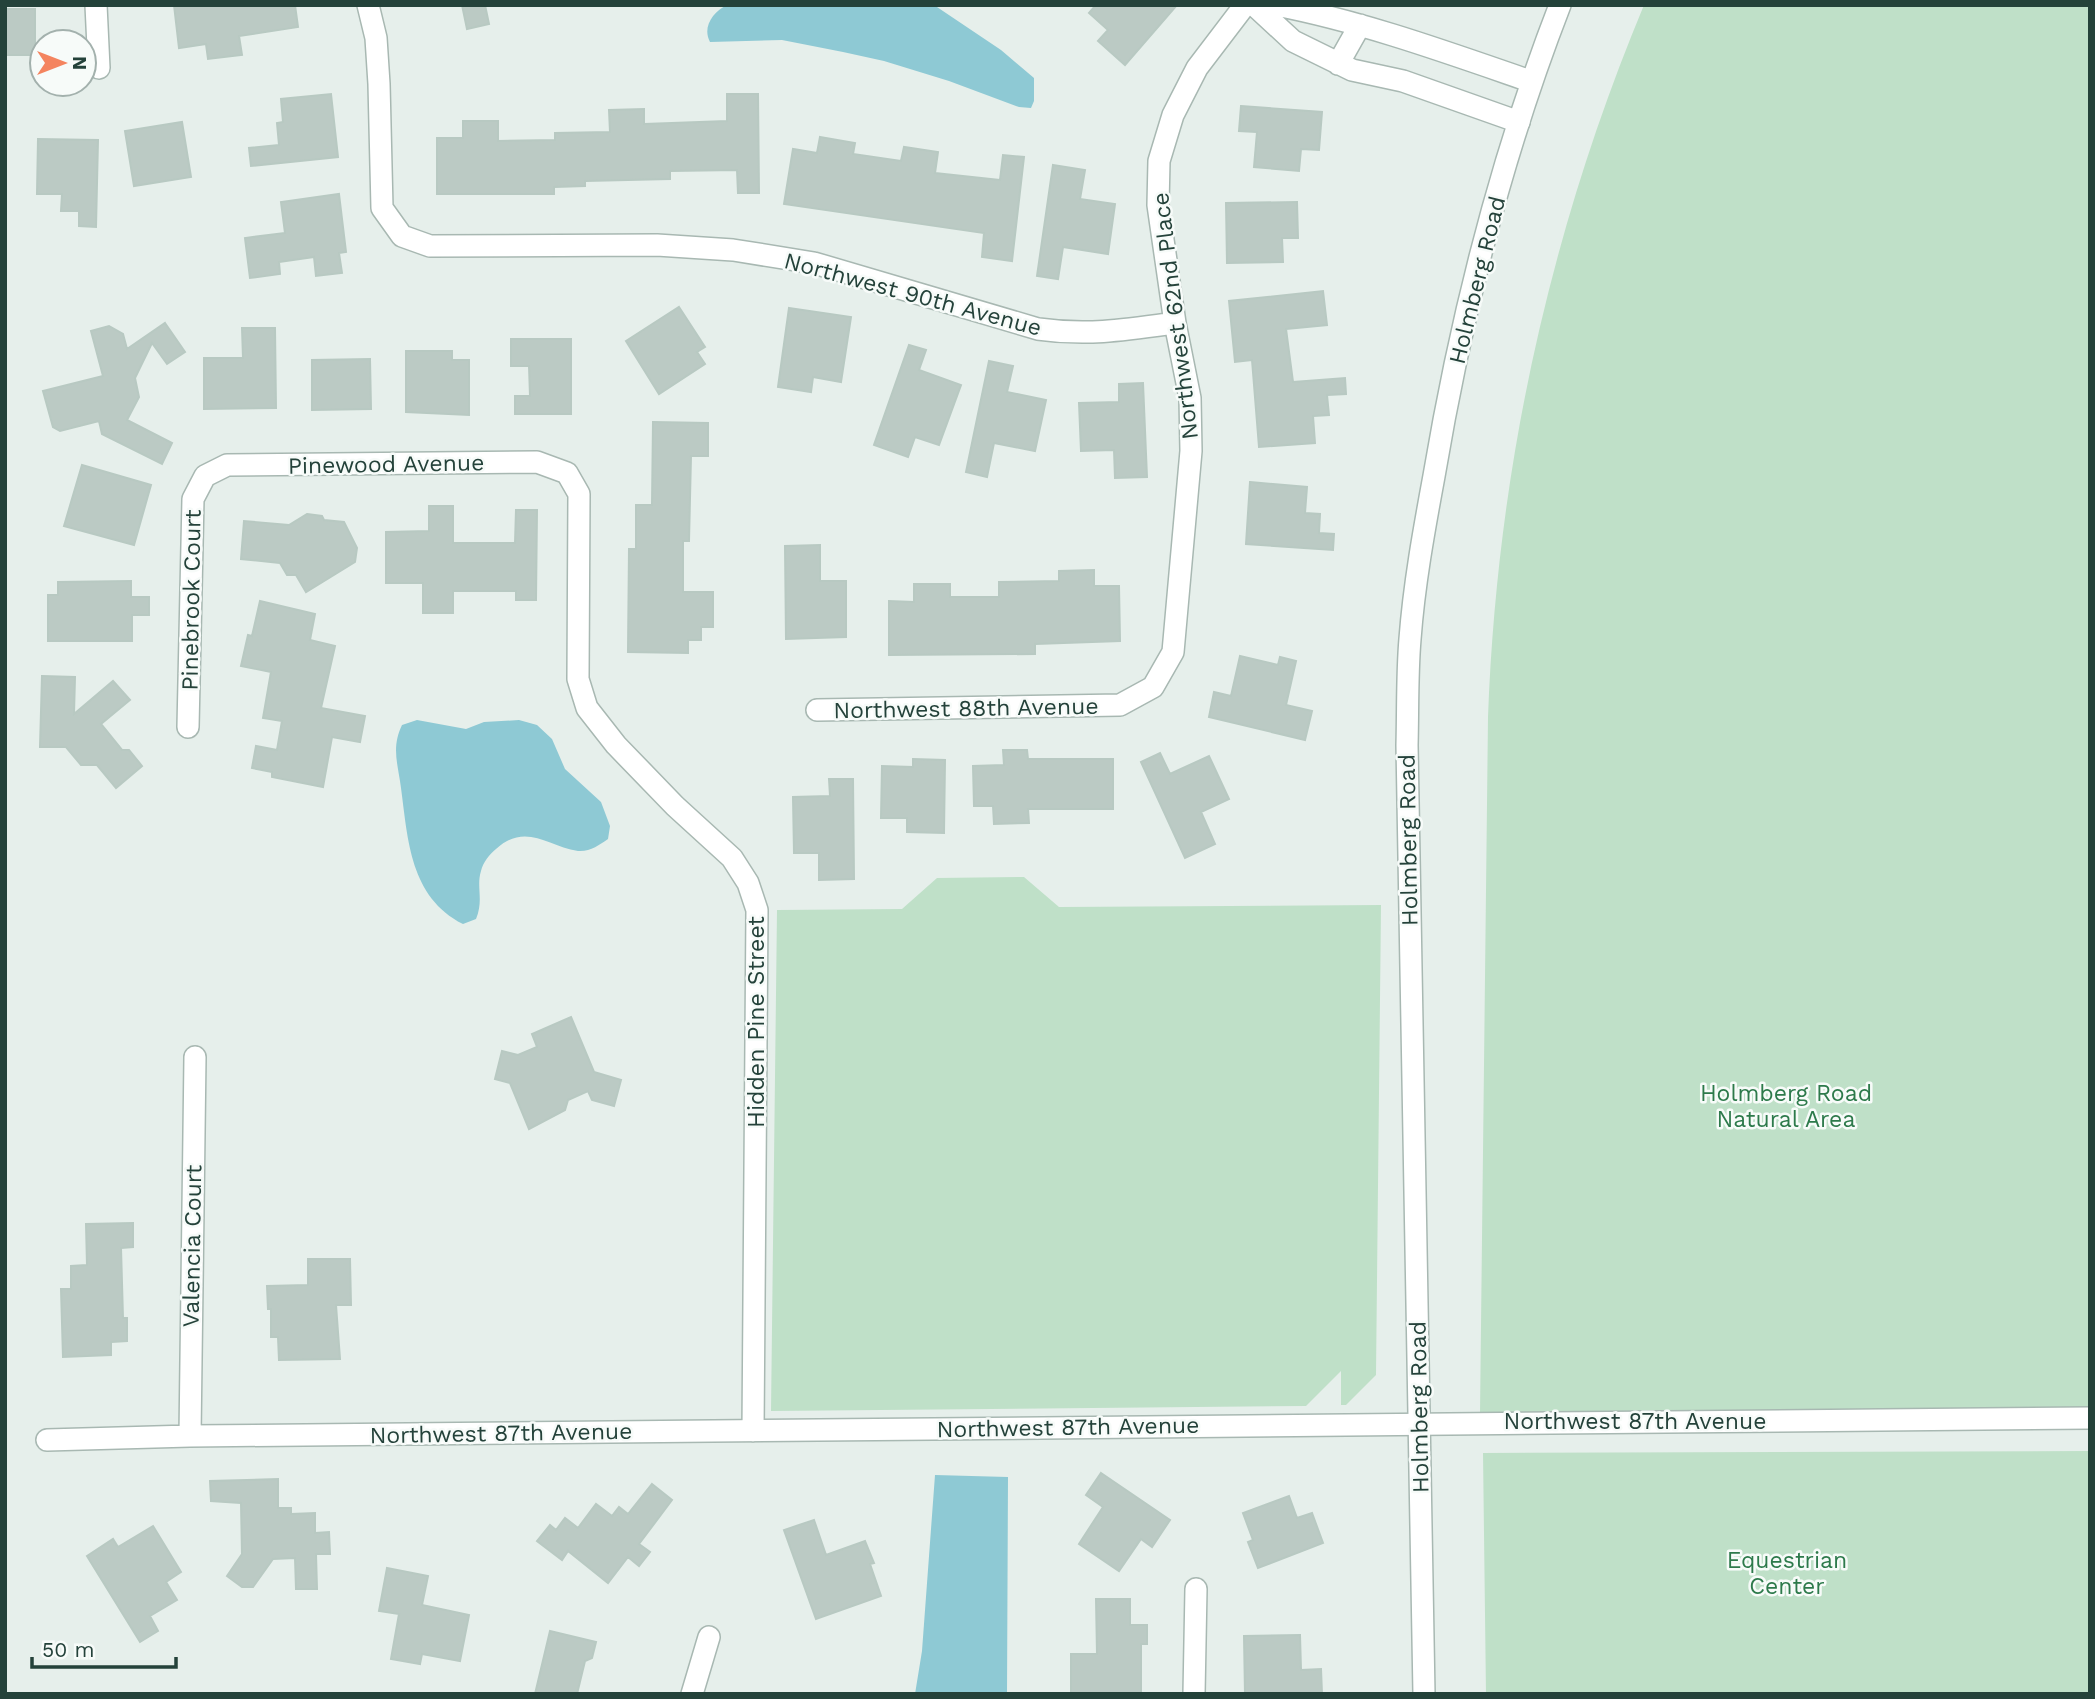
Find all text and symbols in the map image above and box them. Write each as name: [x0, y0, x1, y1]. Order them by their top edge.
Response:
north arrow: [28, 28, 98, 98]
text: N: [68, 56, 91, 70]
street label: Northwest 62nd Place: [1147, 191, 1204, 441]
street label: Holmberg Road: [1444, 193, 1511, 367]
street label: Northwest 90th Avenue: [781, 247, 1044, 342]
street label: Pinewood Avenue: [288, 449, 485, 480]
street label: Pinebrook Court: [176, 509, 207, 691]
street label: Northwest 88th Avenue: [833, 693, 1099, 724]
street label: Holmberg Road: [1393, 754, 1424, 926]
street label: Hidden Pine Street: [743, 916, 770, 1128]
park label: Holmberg Road Natural Area: [1700, 1080, 1872, 1133]
street label: Valencia Court: [178, 1164, 207, 1327]
street label: Holmberg Road: [1404, 1321, 1435, 1493]
street label: Northwest 87th Avenue: [1504, 1408, 1766, 1435]
street label: Northwest 87th Avenue: [936, 1412, 1200, 1443]
street label: Northwest 87th Avenue: [369, 1418, 633, 1449]
park label: Equestrian Center: [1727, 1547, 1847, 1600]
scale bar: [32, 1626, 175, 1670]
text: 50 m: [42, 1637, 94, 1662]

